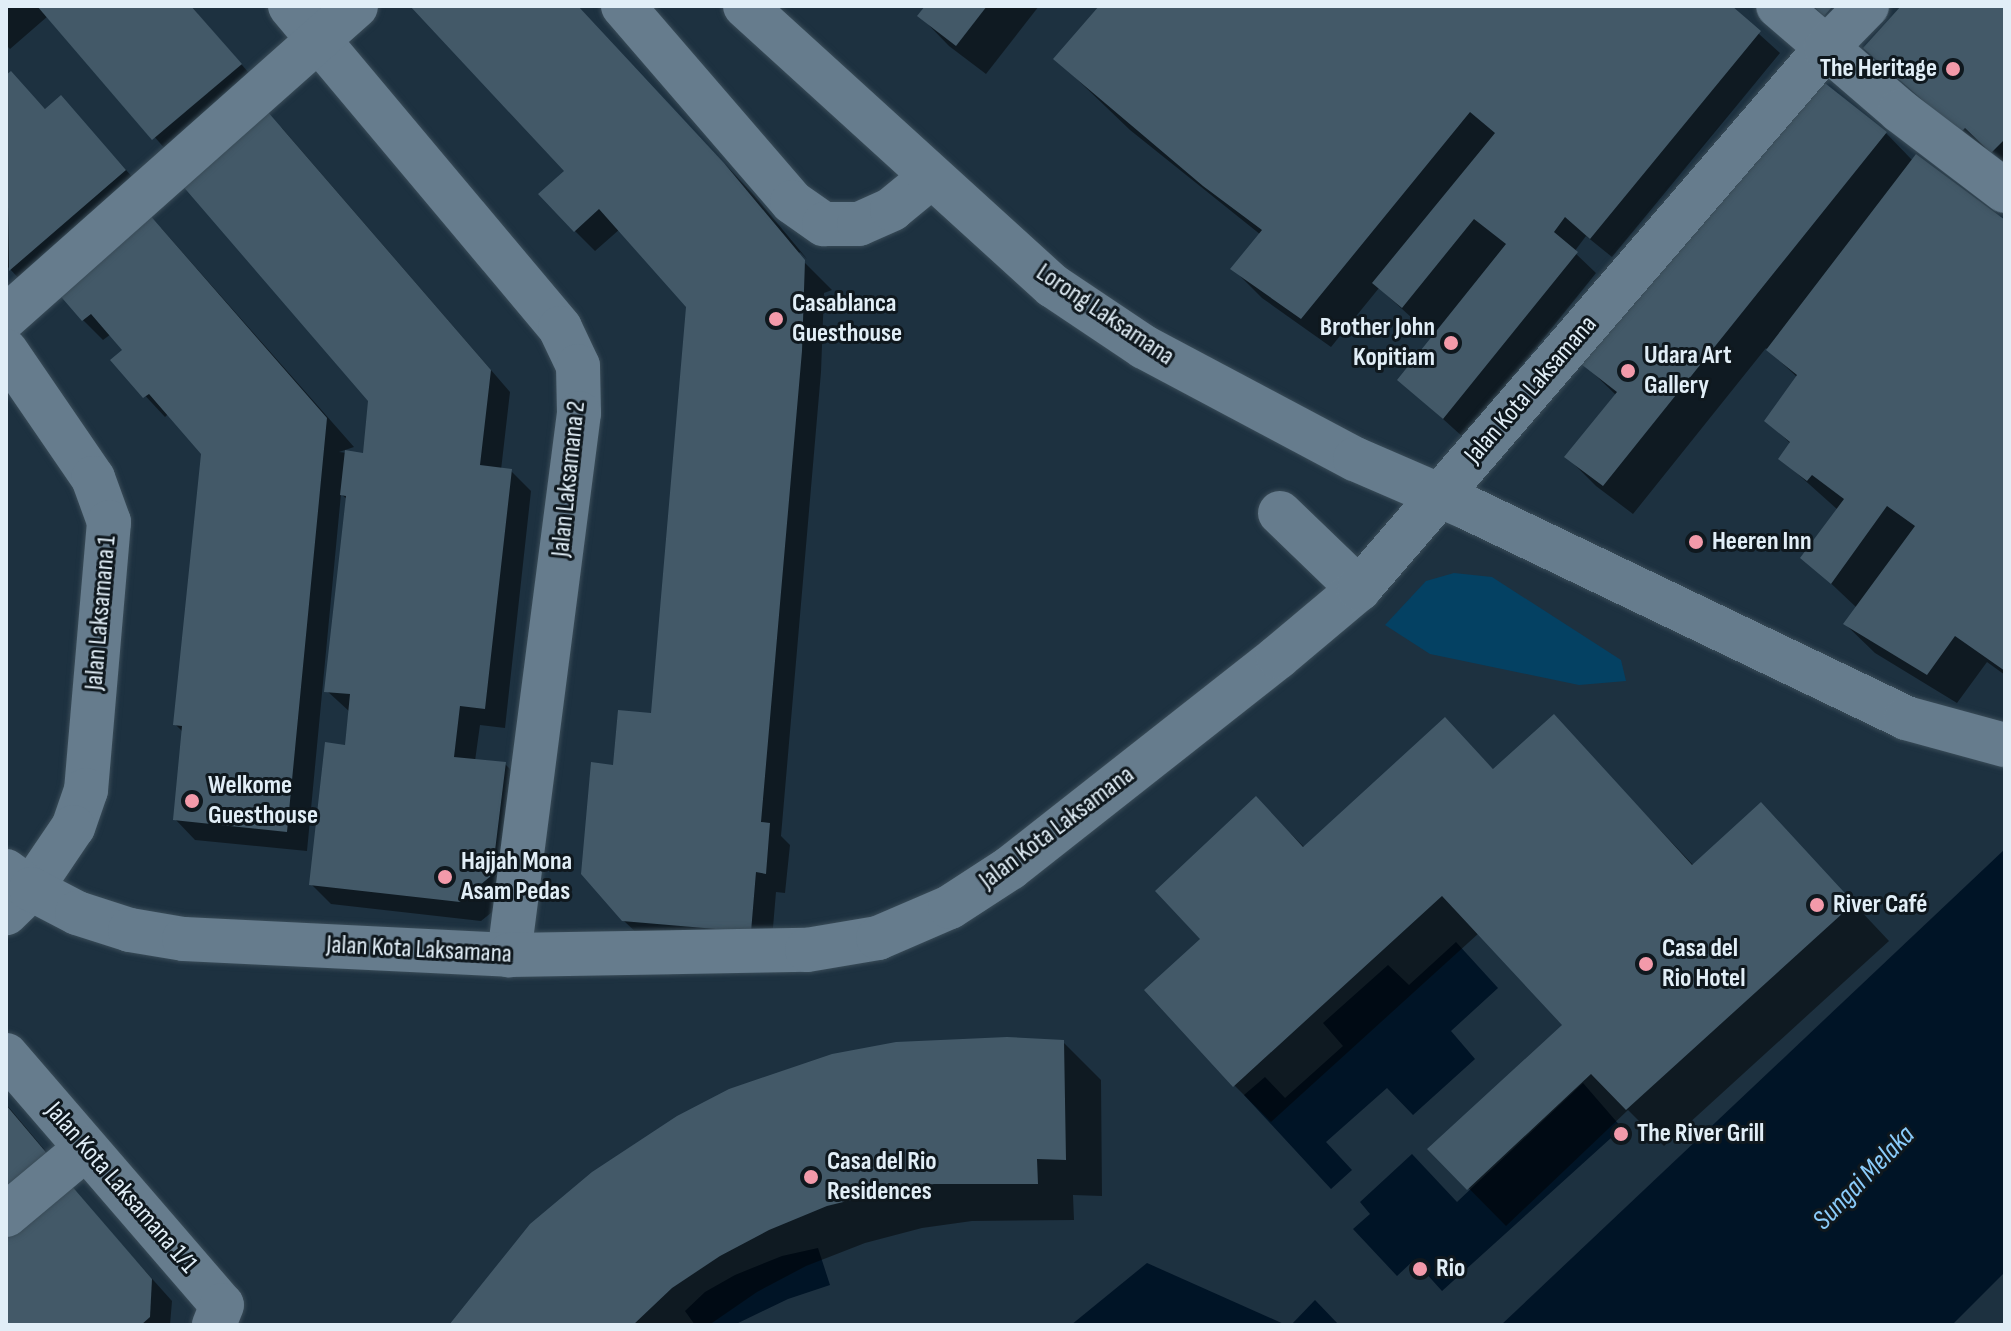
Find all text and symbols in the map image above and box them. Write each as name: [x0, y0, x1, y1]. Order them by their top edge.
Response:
place label: The Heritage: [1820, 53, 1937, 85]
marker: The Heritage: [1944, 60, 1962, 78]
street label: Lorong Laksamana: [1030, 257, 1180, 373]
place label: Casablanca Guesthouse: [792, 288, 902, 350]
marker: Casablanca Guesthouse: [767, 310, 785, 328]
street label: Jalan Kota Laksamana: [1458, 310, 1604, 470]
place label: Brother John Kopitiam: [1320, 312, 1435, 374]
marker: Brother John Kopitiam: [1442, 334, 1460, 352]
place label: Udara Art Gallery: [1644, 340, 1732, 402]
marker: Udara Art Gallery: [1619, 362, 1637, 380]
street label: Jalan Laksamana 2: [545, 400, 593, 558]
place label: Heeren Inn: [1712, 526, 1811, 558]
marker: Heeren Inn: [1687, 533, 1705, 551]
street label: Jalan Laksamana 1: [79, 534, 123, 692]
street label: Jalan Kota Laksamana: [973, 760, 1141, 896]
place label: Welkome Guesthouse: [208, 770, 318, 832]
marker: Welkome Guesthouse: [183, 792, 201, 810]
place label: Hajjah Mona Asam Pedas: [461, 846, 572, 908]
marker: Hajjah Mona Asam Pedas: [436, 868, 454, 886]
place label: River Café: [1833, 889, 1927, 921]
marker: River Café: [1808, 896, 1826, 914]
street label: Jalan Kota Laksamana: [325, 930, 513, 970]
place label: Casa del Rio Hotel: [1662, 933, 1745, 994]
marker: Casa del Rio Hotel: [1637, 955, 1655, 973]
street label: Jalan Kota Laksamana 1/1: [38, 1096, 204, 1280]
place label: The River Grill: [1637, 1118, 1764, 1150]
water label: Sungai Melaka: [1806, 1119, 1922, 1237]
marker: The River Grill: [1612, 1125, 1630, 1143]
place label: Casa del Rio Residences: [827, 1146, 937, 1208]
marker: Casa del Rio Residences: [802, 1168, 820, 1186]
place label: Rio: [1436, 1253, 1465, 1285]
marker: Rio: [1411, 1260, 1429, 1278]

